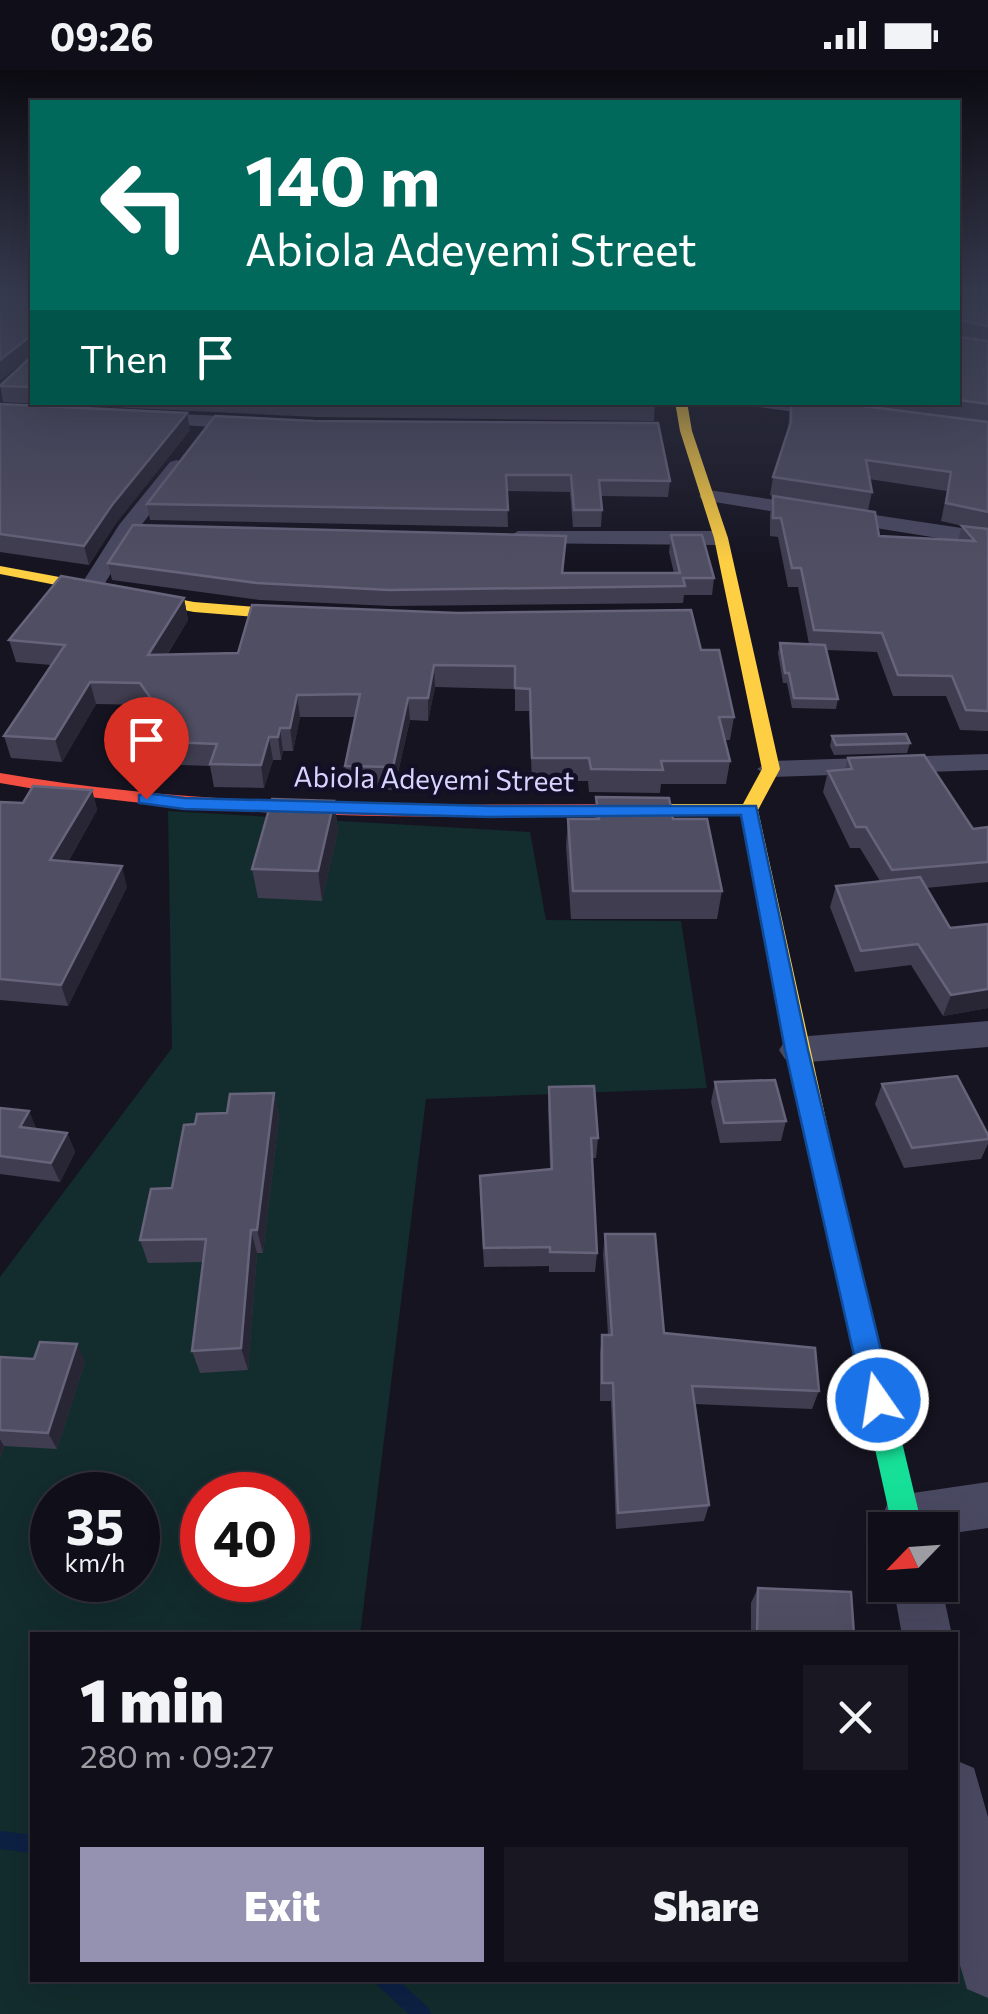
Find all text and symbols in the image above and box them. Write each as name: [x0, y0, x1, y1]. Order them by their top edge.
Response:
text: 09:26: [50, 12, 154, 59]
text: 140 m: [245, 135, 441, 220]
icon: left: [80, 140, 210, 270]
text: Abiola Adeyemi Street: [245, 220, 697, 275]
icon: arrive: [188, 330, 243, 385]
text: Then: [80, 334, 168, 381]
pin: [104, 697, 189, 800]
icon: arrive: [119, 712, 174, 767]
street label: Abiola Adeyemi Street: [293, 759, 575, 797]
position arrow: [826, 1348, 930, 1452]
speed limit sign: 40: [180, 1472, 310, 1602]
text: 35: [66, 1494, 124, 1555]
north arrow: [868, 1512, 958, 1602]
map controls: [868, 1512, 958, 1602]
text: km/h: [65, 1547, 125, 1577]
text: 1 min: [80, 1661, 224, 1734]
button: close: [803, 1665, 908, 1770]
text: 280 m · 09:27: [80, 1735, 274, 1775]
button: Exit: [80, 1847, 484, 1962]
button: Share: [504, 1847, 908, 1962]

